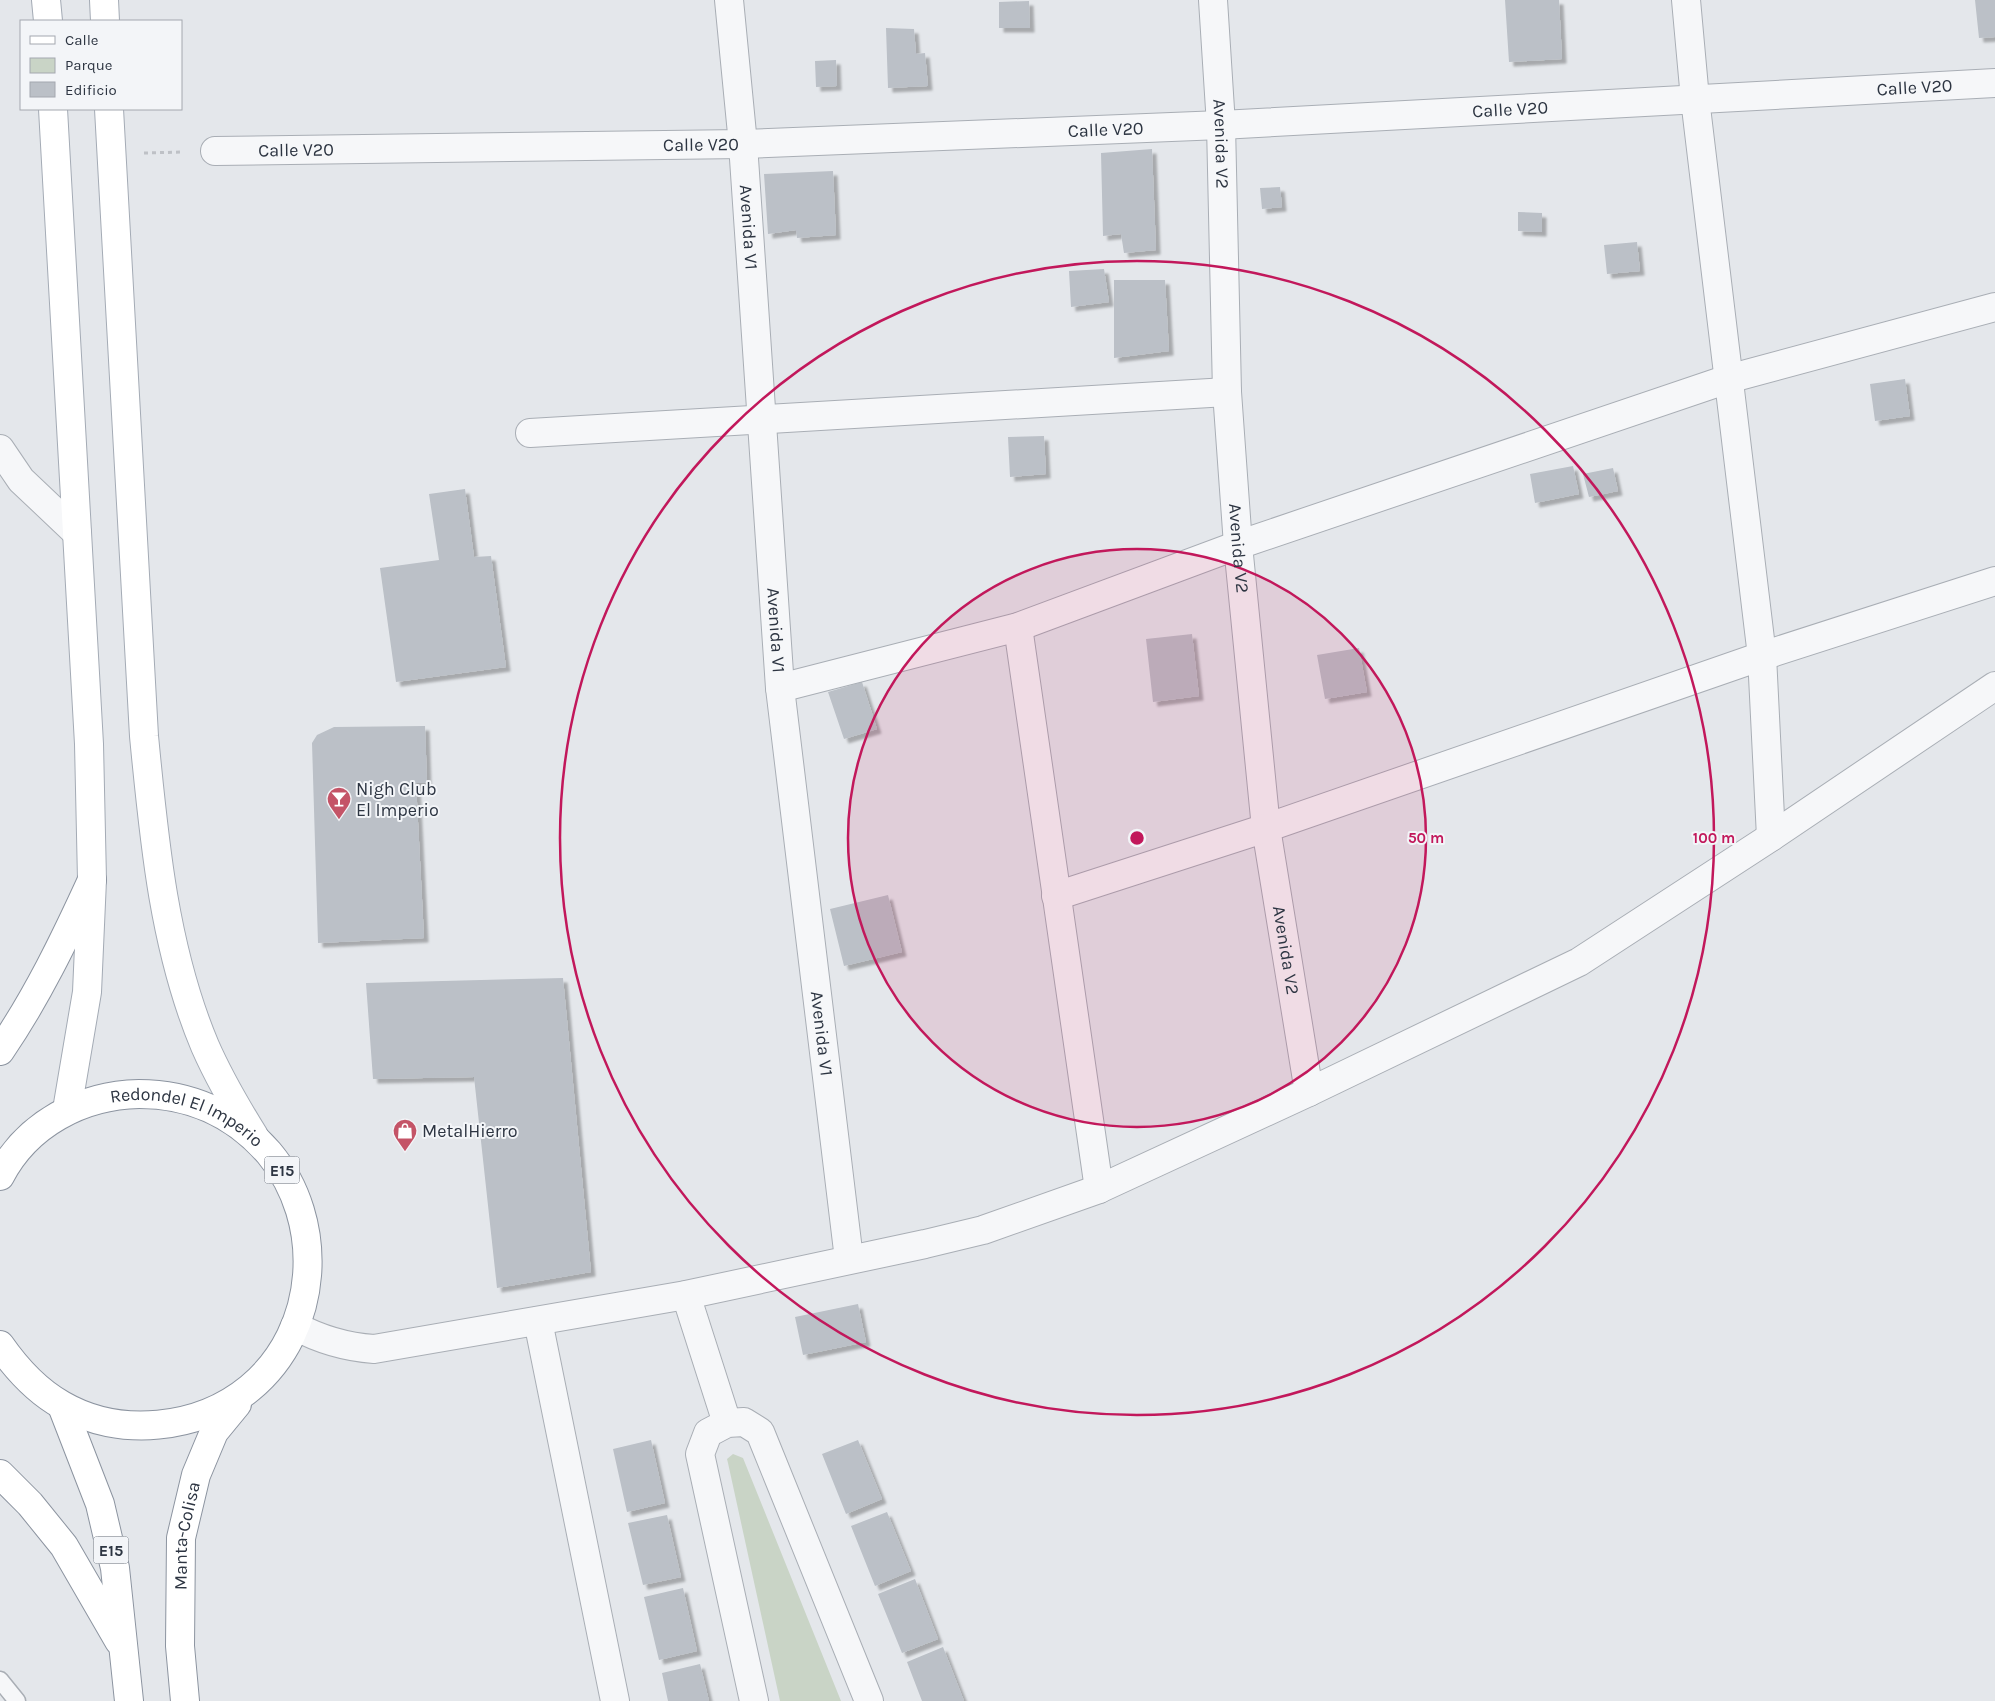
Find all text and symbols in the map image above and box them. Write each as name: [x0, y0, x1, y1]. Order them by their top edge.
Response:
legend: [20, 20, 182, 110]
text: Calle: [65, 31, 99, 49]
text: Parque: [65, 56, 113, 74]
street label: Calle V20: [1876, 74, 1953, 100]
text: Edificio: [65, 81, 117, 99]
street label: Calle V20: [1472, 96, 1549, 122]
street label: Avenida V2: [1208, 98, 1233, 189]
street label: Calle V20: [1067, 117, 1144, 142]
street label: Calle V20: [663, 133, 739, 156]
street label: Calle V20: [258, 138, 334, 161]
street label: Avenida V1: [735, 184, 763, 271]
street label: Avenida V2: [1224, 503, 1254, 594]
street label: Avenida V1: [762, 587, 790, 674]
place label: Nigh Club El Imperio: [356, 778, 439, 821]
bar icon: Nigh Club El Imperio: [326, 786, 352, 820]
centre of rings: [1128, 829, 1146, 847]
text: 50 m: [1408, 829, 1444, 847]
text: 100 m: [1693, 829, 1735, 847]
street label: Avenida V2: [1268, 904, 1304, 996]
street label: Avenida V1: [806, 990, 838, 1077]
street label: Redondel El Imperio: [108, 1083, 268, 1152]
shop icon: MetalHierro: [392, 1118, 418, 1152]
place label: MetalHierro: [422, 1120, 518, 1142]
road number: E15: [264, 1156, 300, 1184]
street label: Manta-Colisa: [170, 1479, 205, 1590]
road number: E15: [94, 1536, 128, 1564]

